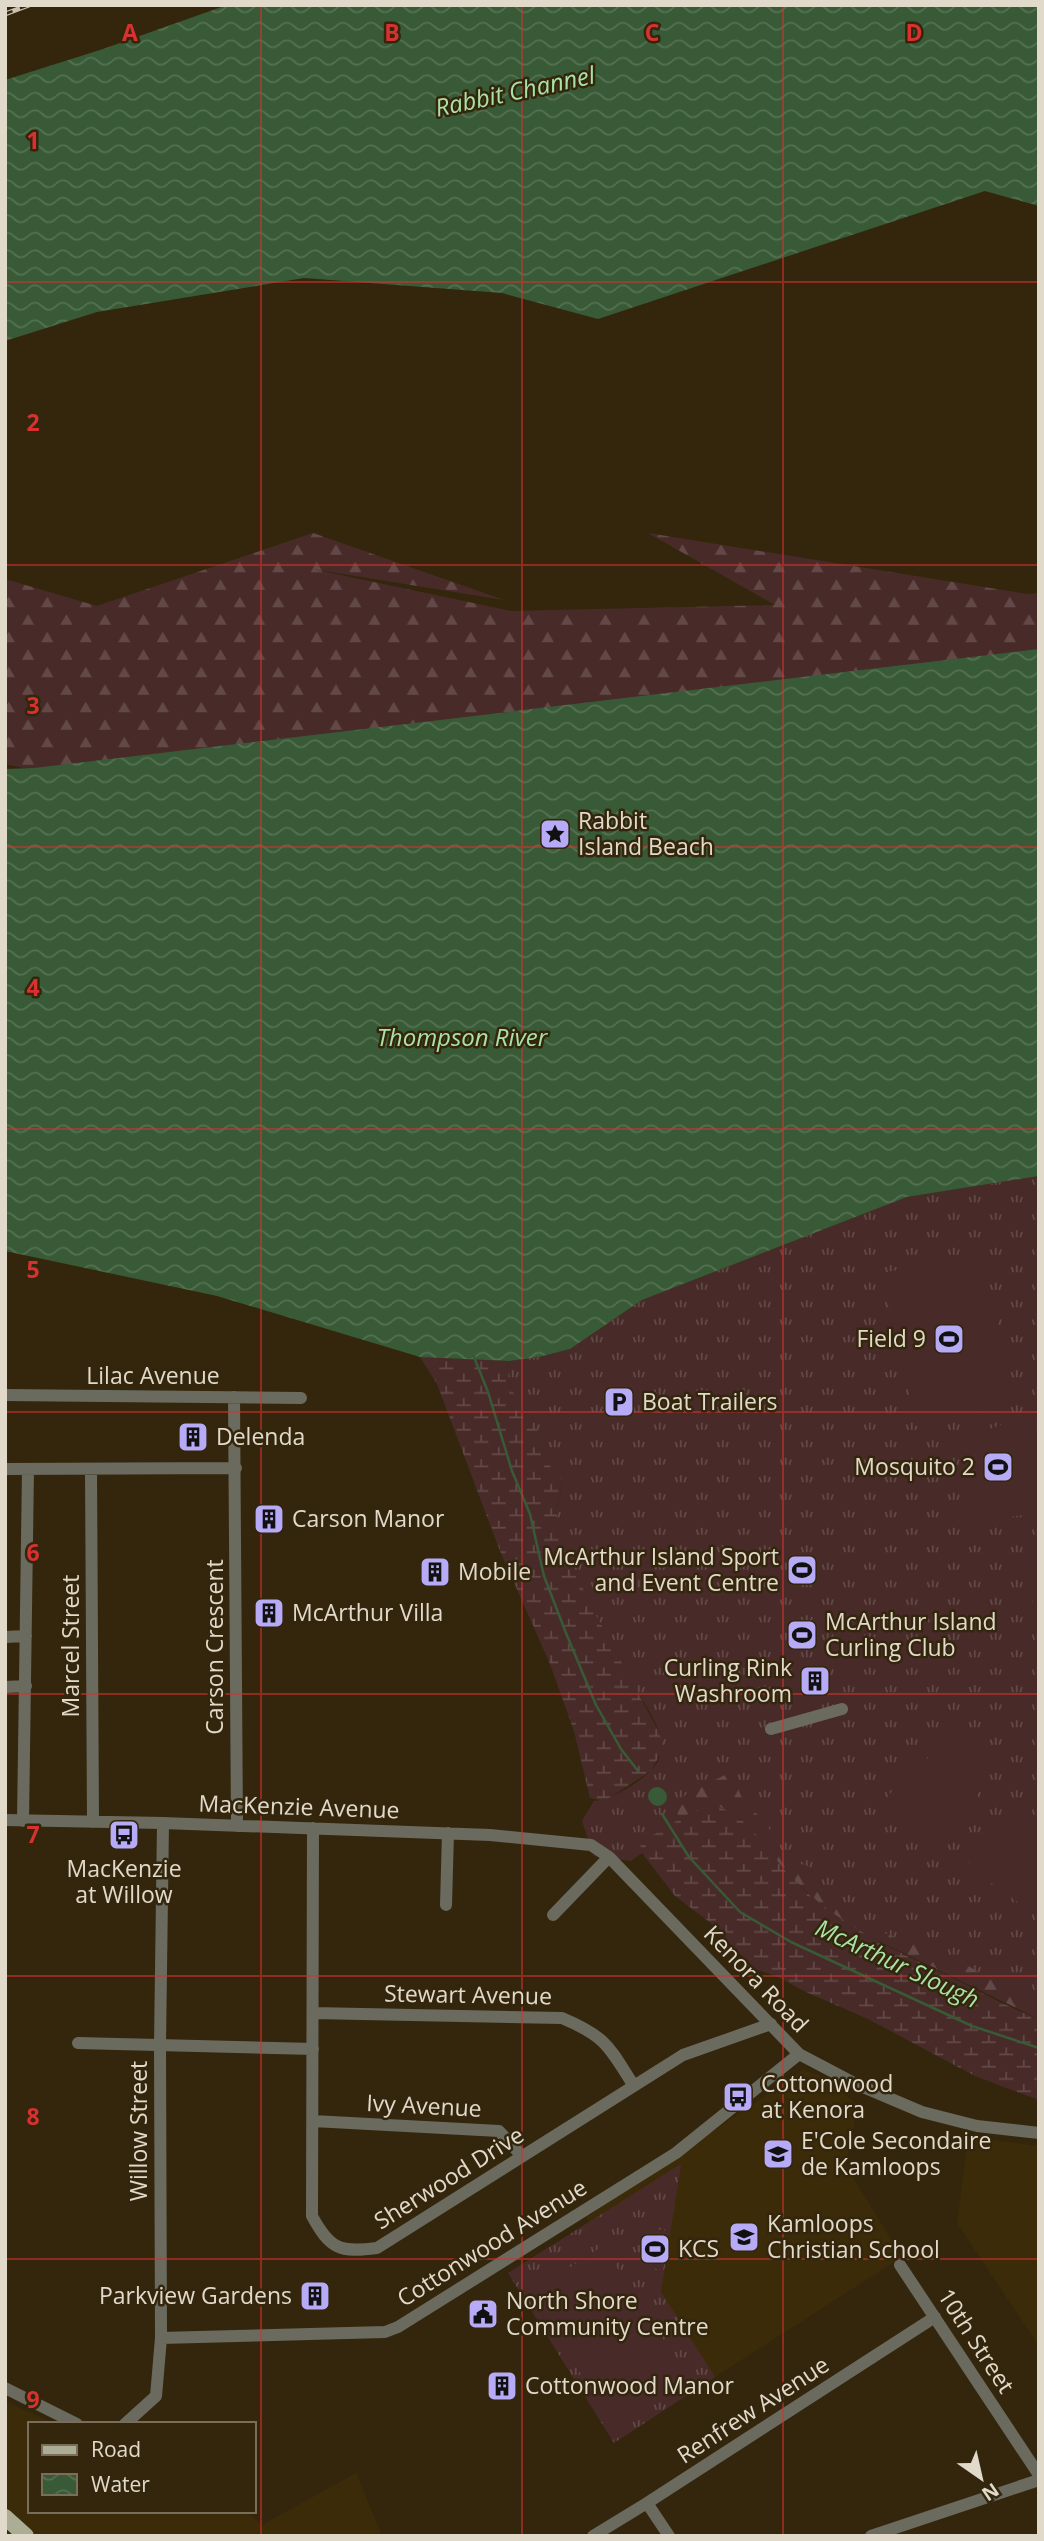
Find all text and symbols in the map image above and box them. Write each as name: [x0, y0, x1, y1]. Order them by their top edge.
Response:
text: A: [122, 16, 138, 48]
text: B: [384, 16, 400, 48]
text: C: [645, 16, 659, 48]
text: D: [905, 16, 923, 48]
water label: Rabbit Channel: [432, 57, 598, 124]
text: 1: [26, 124, 40, 156]
text: 2: [26, 406, 40, 438]
text: 3: [26, 689, 40, 721]
place label: Rabbit Island Beach: [578, 804, 714, 862]
place icon: Rabbit Island Beach: [538, 817, 572, 851]
text: 4: [26, 971, 40, 1003]
water label: Thompson River: [377, 1020, 549, 1053]
text: 5: [26, 1253, 40, 1285]
place label: Field 9: [856, 1322, 926, 1354]
sports icon: Field 9: [932, 1322, 966, 1356]
street label: Lilac Avenue: [86, 1359, 220, 1391]
parking icon: Boat Trailers: [602, 1385, 636, 1419]
place label: Boat Trailers: [642, 1385, 777, 1417]
building icon: Delenda: [176, 1420, 210, 1454]
place label: Delenda: [216, 1420, 305, 1452]
place label: Mosquito 2: [854, 1450, 975, 1482]
sports icon: Mosquito 2: [981, 1450, 1015, 1484]
building icon: Carson Manor: [252, 1502, 286, 1536]
place label: Carson Manor: [292, 1502, 445, 1534]
text: 6: [26, 1536, 40, 1568]
place label: McArthur Island Sport and Event Centre: [543, 1540, 779, 1598]
sports icon: McArthur Island Sport and Event Centre: [785, 1553, 819, 1587]
building icon: Mobile: [418, 1555, 452, 1589]
place label: Mobile: [458, 1555, 531, 1587]
street label: Carson Crescent: [198, 1559, 230, 1735]
street label: Marcel Street: [54, 1575, 86, 1717]
building icon: McArthur Villa: [252, 1596, 286, 1630]
place label: McArthur Villa: [292, 1596, 443, 1628]
place label: McArthur Island Curling Club: [825, 1605, 997, 1663]
sports icon: McArthur Island Curling Club: [785, 1618, 819, 1652]
place label: Curling Rink Washroom: [664, 1651, 792, 1709]
building icon: Curling Rink Washroom: [798, 1664, 832, 1698]
street label: MacKenzie Avenue: [198, 1787, 400, 1826]
text: 7: [26, 1818, 40, 1850]
bus stop icon: MacKenzie at Willow: [107, 1818, 141, 1852]
place label: MacKenzie at Willow: [66, 1852, 182, 1910]
water label: McArthur Slough: [810, 1910, 985, 2015]
street label: Kenora Road: [697, 1918, 816, 2039]
street label: Stewart Avenue: [384, 1977, 552, 2011]
street label: Willow Street: [122, 2061, 154, 2201]
place label: Cottonwood at Kenora: [761, 2067, 893, 2125]
bus stop icon: Cottonwood at Kenora: [721, 2080, 755, 2114]
street label: Ivy Avenue: [366, 2086, 483, 2124]
text: 8: [26, 2100, 40, 2132]
street label: Sherwood Drive: [368, 2118, 529, 2236]
place label: E'Cole Secondaire de Kamloops: [801, 2124, 991, 2182]
school or university icon: E'Cole Secondaire de Kamloops: [761, 2137, 795, 2171]
street label: Cottonwood Avenue: [390, 2171, 593, 2314]
place label: Kamloops Christian School: [767, 2207, 940, 2265]
school or university icon: Kamloops Christian School: [727, 2220, 761, 2254]
sports icon: KCS: [638, 2232, 672, 2266]
place label: KCS: [678, 2232, 719, 2264]
place label: Parkview Gardens: [99, 2279, 292, 2311]
building icon: Parkview Gardens: [298, 2279, 332, 2313]
street label: 10th Street: [931, 2282, 1023, 2399]
place label: North Shore Community Centre: [506, 2284, 709, 2342]
public building icon: North Shore Community Centre: [466, 2297, 500, 2331]
street label: Renfrew Avenue: [670, 2348, 835, 2470]
building icon: Cottonwood Manor: [485, 2369, 519, 2403]
place label: Cottonwood Manor: [525, 2369, 735, 2401]
text: 9: [26, 2383, 40, 2415]
legend: [28, 2422, 256, 2513]
text: Road: [91, 2435, 141, 2463]
north arrow: [946, 2443, 1016, 2513]
text: Water: [91, 2470, 150, 2498]
text: N: [977, 2477, 1004, 2507]

